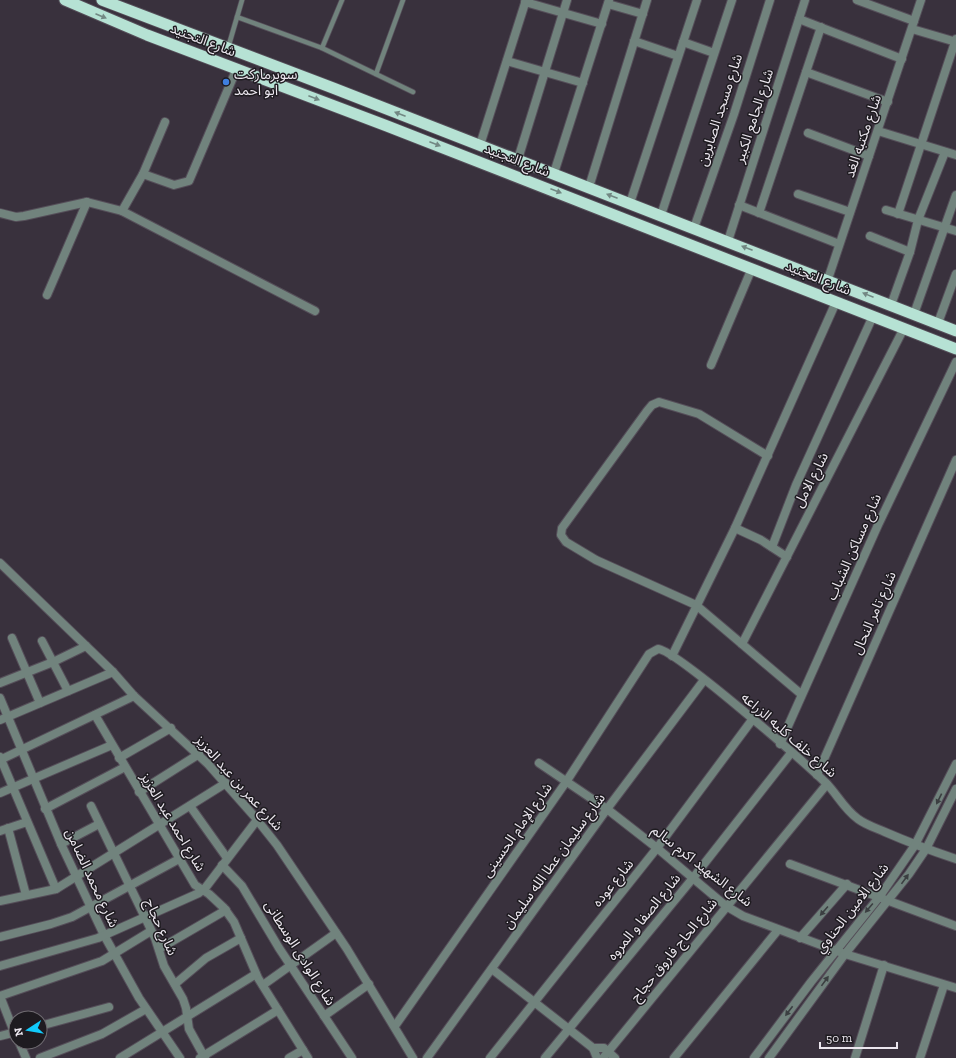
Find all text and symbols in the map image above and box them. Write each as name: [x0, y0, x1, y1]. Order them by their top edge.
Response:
one-way arrow: [96, 13, 108, 19]
street label: شارع التجنيد: [167, 20, 238, 62]
street label: شارع مسجد الصابرين: [694, 52, 748, 169]
place label: سوبرماركت ابو احمد: [234, 66, 297, 99]
street label: شارع الجامع الكبير: [730, 67, 779, 167]
marker: سوبرماركت ابو احمد: [221, 77, 231, 87]
street label: شارع مكتبه الغد: [841, 92, 887, 180]
one-way arrow: [308, 95, 320, 101]
one-way arrow: [393, 110, 405, 116]
street label: شارع التجنيد: [481, 140, 552, 182]
one-way arrow: [430, 142, 442, 148]
one-way arrow: [551, 189, 563, 195]
one-way arrow: [606, 193, 618, 199]
one-way arrow: [741, 245, 752, 251]
street label: شارع التجنيد: [782, 257, 853, 301]
one-way arrow: [861, 292, 873, 298]
street label: شارع الامل: [790, 450, 834, 511]
street label: شارع مساكن الشباب: [823, 491, 887, 604]
street label: شارع تامر النحال: [848, 569, 902, 658]
street label: شارع خلف كليه الزراعه: [736, 689, 840, 783]
street label: شارع عمر بن عبد العزيز: [189, 731, 287, 836]
street label: شارع احمد عبد العزيز: [135, 769, 209, 876]
street label: شارع الإمام الحسينى: [478, 779, 558, 882]
street label: شارع سليمان عطا الله سليمان: [499, 790, 611, 933]
one-way arrow: [936, 794, 942, 805]
street label: شارع الشهيد اكرم سالم: [647, 821, 756, 912]
street label: شارع محمد الضامن: [60, 826, 122, 931]
street label: شارع عوده: [589, 856, 639, 912]
street label: شارع الامين الحناوي: [812, 860, 894, 958]
street label: شارع الصفا و المروه: [604, 870, 686, 965]
one-way arrow: [901, 874, 909, 884]
street label: شارع الحاج فاروق حجاج: [627, 895, 723, 1007]
street label: شارع حجاج: [139, 896, 181, 959]
street label: شارع الوادى الوسطانى: [259, 897, 339, 1010]
one-way arrow: [865, 903, 874, 914]
one-way arrow: [819, 906, 828, 916]
one-way arrow: [821, 976, 829, 987]
one-way arrow: [785, 1005, 793, 1016]
north arrow: [8, 1010, 48, 1050]
scale bar: [820, 1024, 897, 1050]
text: N: [11, 1026, 26, 1037]
text: 50 m: [826, 1031, 853, 1045]

